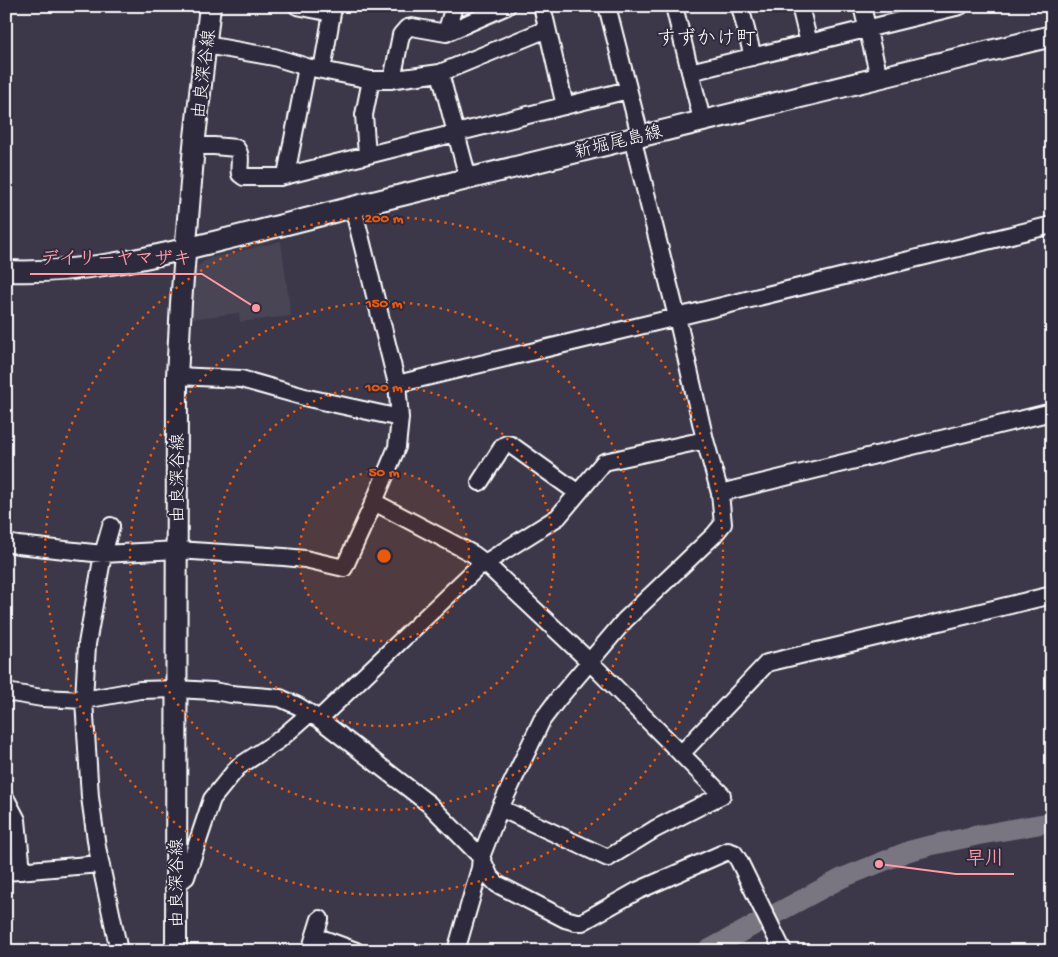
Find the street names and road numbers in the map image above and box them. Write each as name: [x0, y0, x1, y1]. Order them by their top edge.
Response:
street label: 由良深谷線: [189, 28, 221, 120]
street label: 新堀尾島線: [572, 121, 665, 165]
street label: 由良深谷線: [168, 433, 190, 523]
street label: 由良深谷線: [167, 838, 189, 928]

